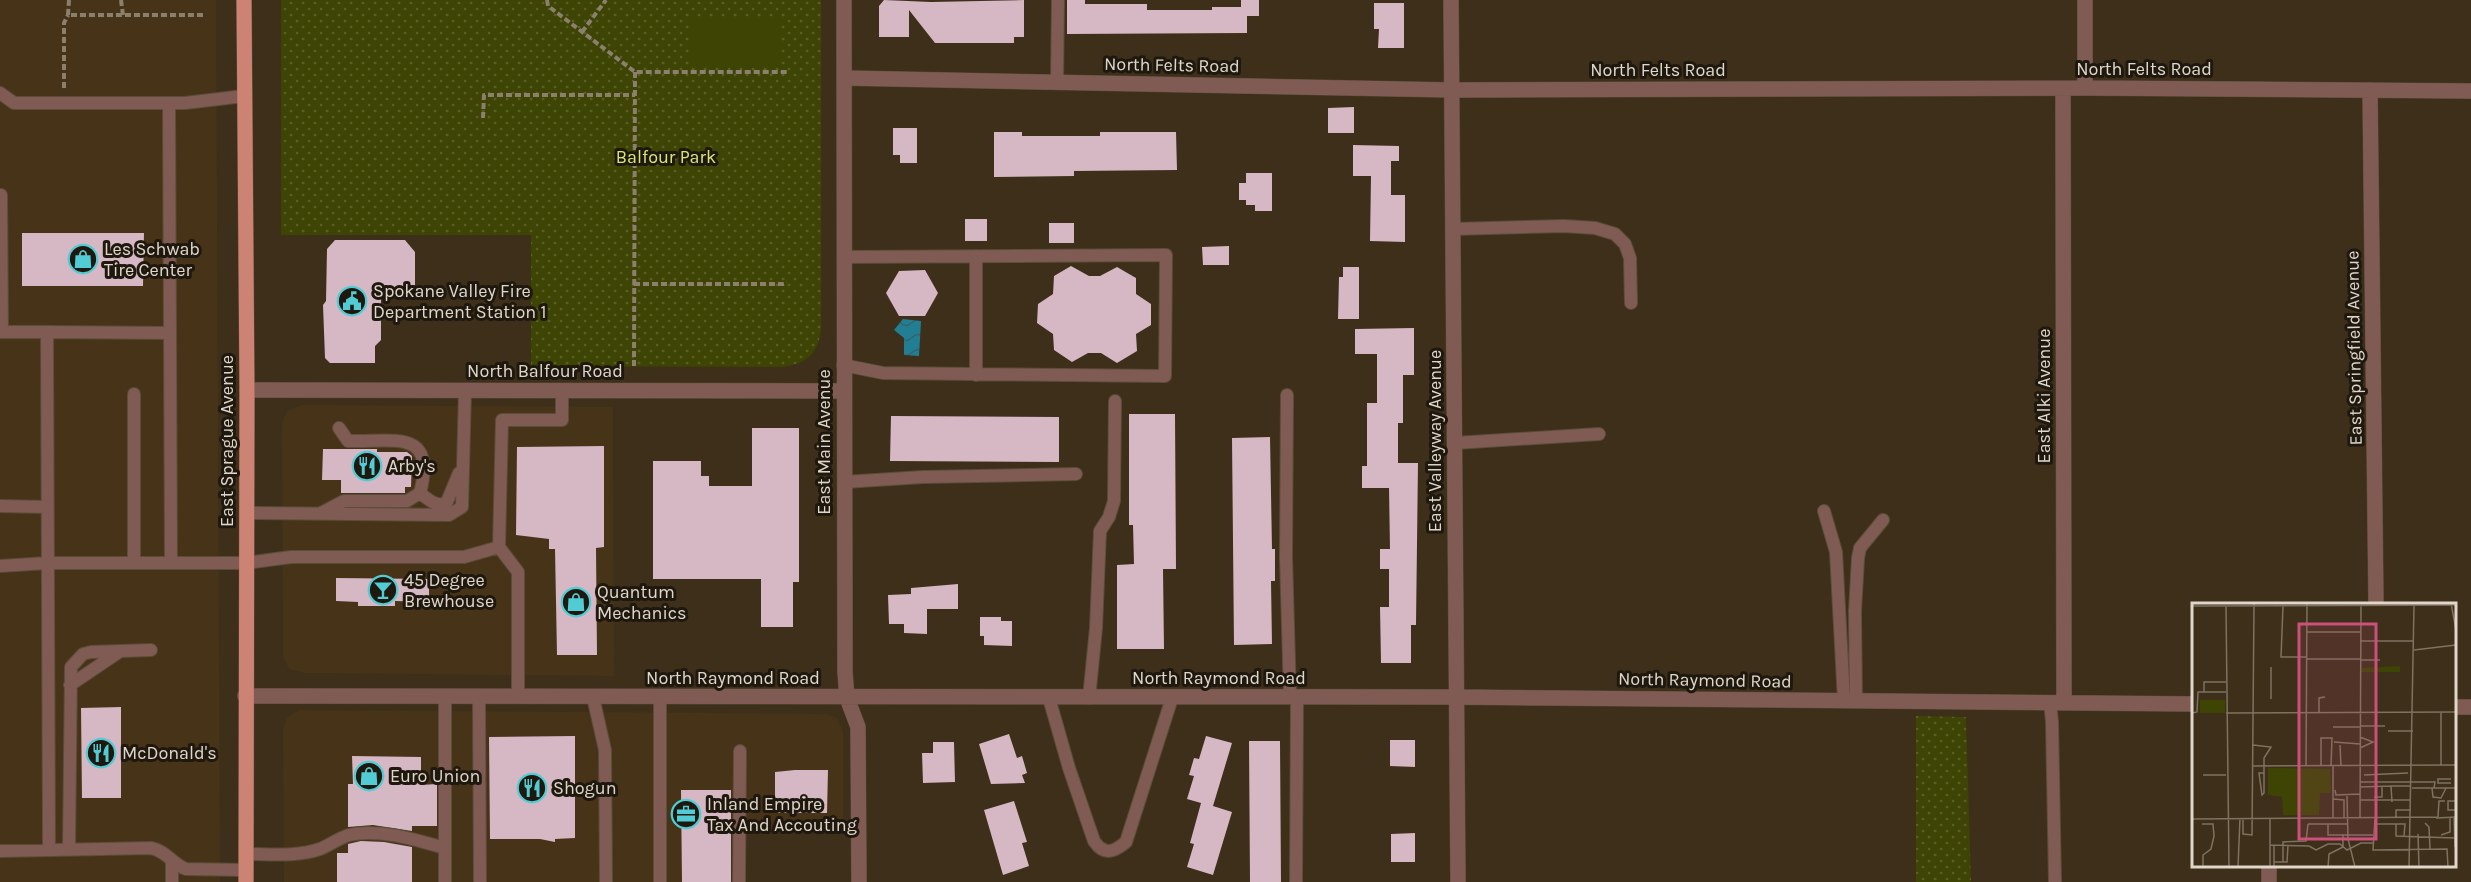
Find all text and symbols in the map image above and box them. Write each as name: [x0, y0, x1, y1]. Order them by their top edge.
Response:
street label: North Felts Road: [1104, 53, 1240, 77]
street label: North Felts Road: [2076, 58, 2212, 80]
street label: North Felts Road: [1590, 59, 1726, 81]
park label: Balfour Park: [616, 146, 716, 168]
place label: Les Schwab Tire Center: [104, 238, 200, 281]
shop icon: Les Schwab Tire Center: [67, 243, 99, 275]
street label: East Springfield Avenue: [2341, 250, 2367, 446]
place label: Spokane Valley Fire Department Station 1: [373, 280, 546, 323]
public building icon: Spokane Valley Fire Department Station 1: [336, 285, 368, 317]
street label: East Alki Avenue: [2033, 329, 2055, 463]
street label: East Valleyway Avenue: [1424, 350, 1446, 532]
street label: East Sprague Avenue: [216, 355, 238, 527]
street label: North Balfour Road: [467, 360, 623, 382]
street label: East Main Avenue: [813, 369, 835, 515]
restaurant icon: Arby's: [351, 450, 383, 482]
place label: Arby's: [388, 455, 436, 477]
place label: 45 Degree Brewhouse: [404, 569, 494, 612]
bar icon: 45 Degree Brewhouse: [367, 574, 399, 606]
place label: Quantum Mechanics: [597, 581, 687, 624]
shop icon: Quantum Mechanics: [560, 586, 592, 618]
inset map: [2192, 603, 2456, 867]
street label: North Raymond Road: [646, 667, 820, 689]
street label: North Raymond Road: [1132, 667, 1306, 689]
street label: North Raymond Road: [1618, 667, 1792, 693]
restaurant icon: McDonald's: [85, 737, 117, 769]
place label: McDonald's: [122, 742, 217, 764]
shop icon: Euro Union: [353, 760, 385, 792]
place label: Euro Union: [390, 765, 480, 787]
restaurant icon: Shogun: [516, 772, 548, 804]
place label: Shogun: [553, 777, 617, 799]
place label: Inland Empire Tax And Accouting: [707, 793, 857, 836]
office icon: Inland Empire Tax And Accouting: [670, 798, 702, 830]

